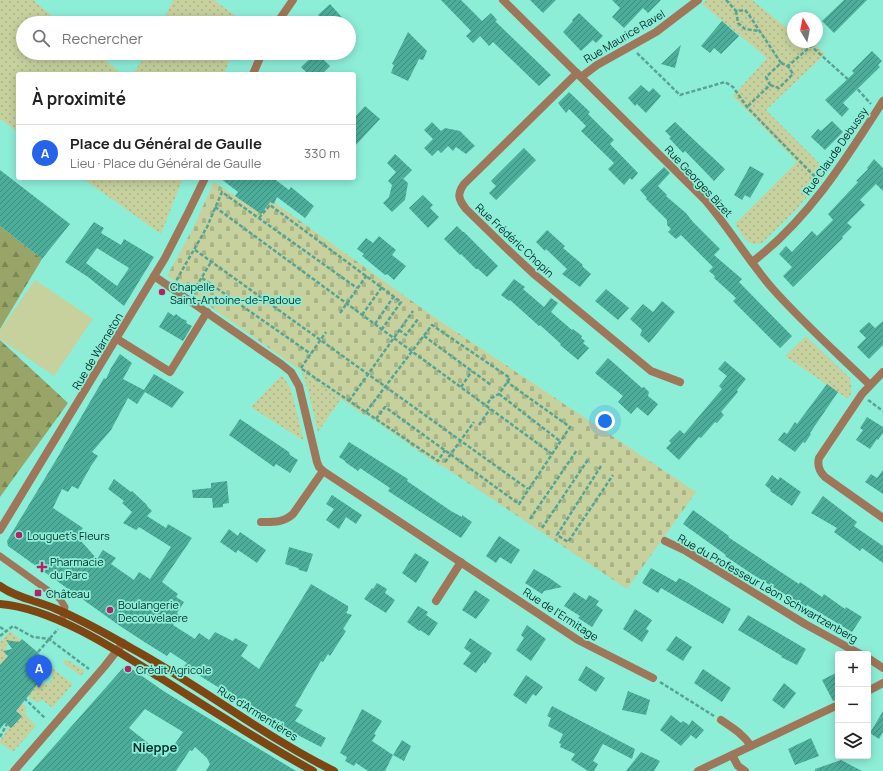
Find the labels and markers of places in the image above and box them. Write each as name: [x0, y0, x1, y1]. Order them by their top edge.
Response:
place label: Chapelle Saint-Antoine-de-Padoue: [170, 279, 302, 307]
marker: Chapelle Saint-Antoine-de-Padoue: [157, 287, 167, 297]
place label: Louguet's Fleurs: [27, 528, 110, 543]
marker: Louguet's Fleurs: [14, 530, 24, 540]
place label: Pharmacie du Parc: [50, 554, 104, 582]
marker: Pharmacie du Parc: [37, 562, 47, 572]
place label: Château: [46, 586, 90, 601]
marker: Château: [33, 588, 43, 598]
place label: Boulangerie Decouvelaere: [118, 597, 189, 625]
marker: Boulangerie Decouvelaere: [105, 605, 115, 615]
pin: A: [26, 655, 52, 688]
place label: Crédit Agricole: [136, 662, 212, 677]
marker: Crédit Agricole: [123, 664, 133, 674]

